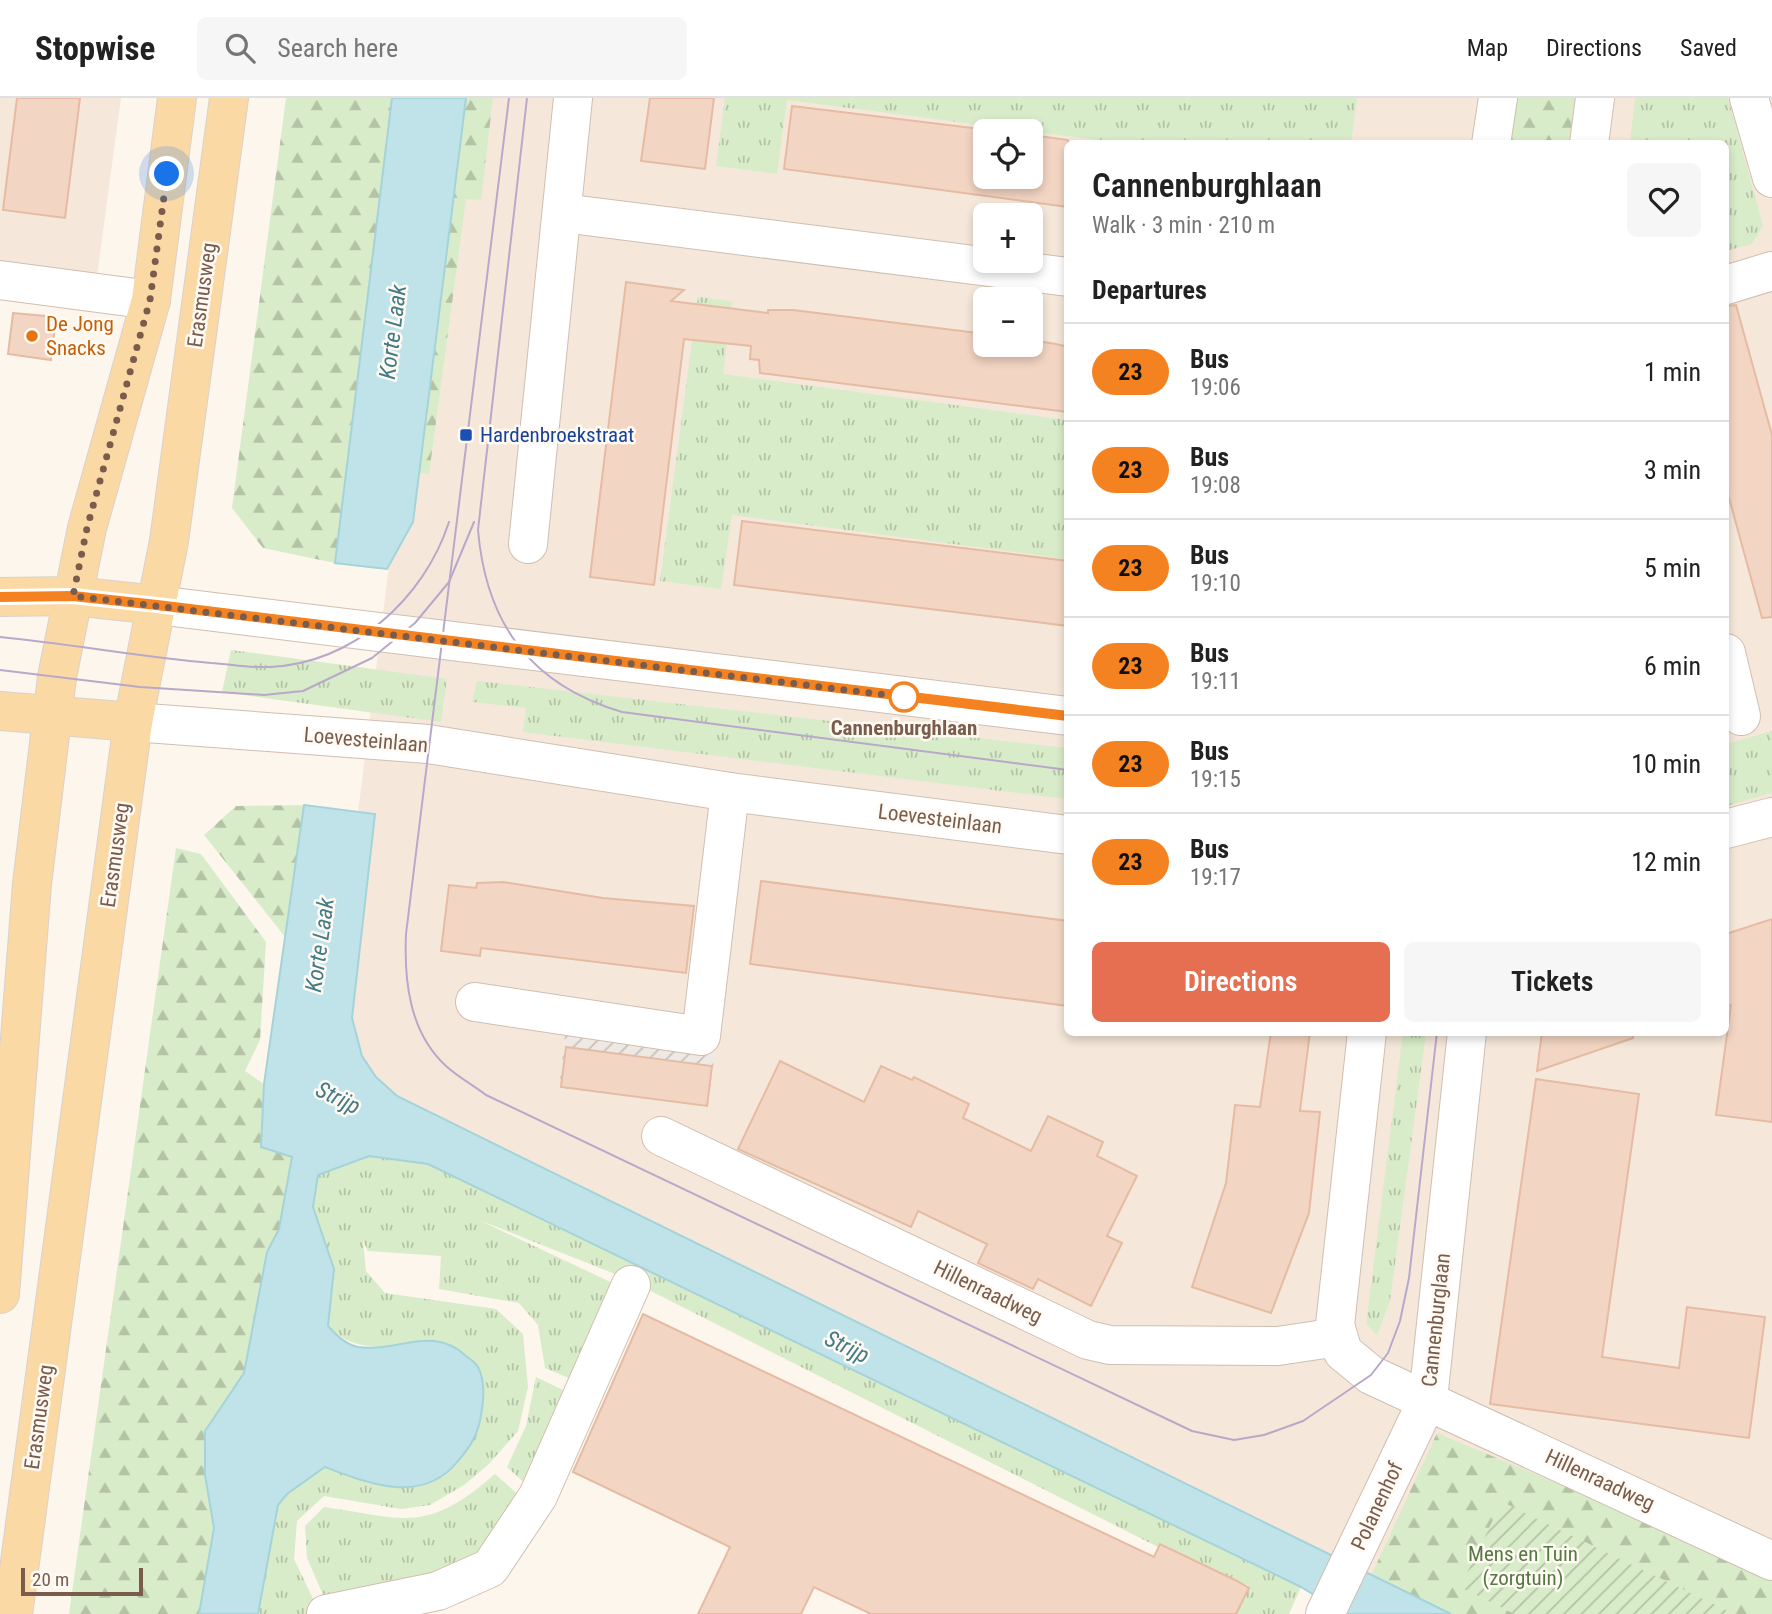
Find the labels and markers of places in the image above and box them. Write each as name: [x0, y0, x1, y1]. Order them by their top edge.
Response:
place label: De Jong Snacks: [46, 312, 114, 360]
marker: De Jong Snacks: [24, 328, 40, 344]
place label: Hardenbroekstraat: [480, 423, 634, 447]
marker: Hardenbroekstraat: [458, 427, 474, 443]
marker: Cannenburghlaan: [889, 682, 919, 712]
place label: Cannenburghlaan: [831, 716, 977, 740]

